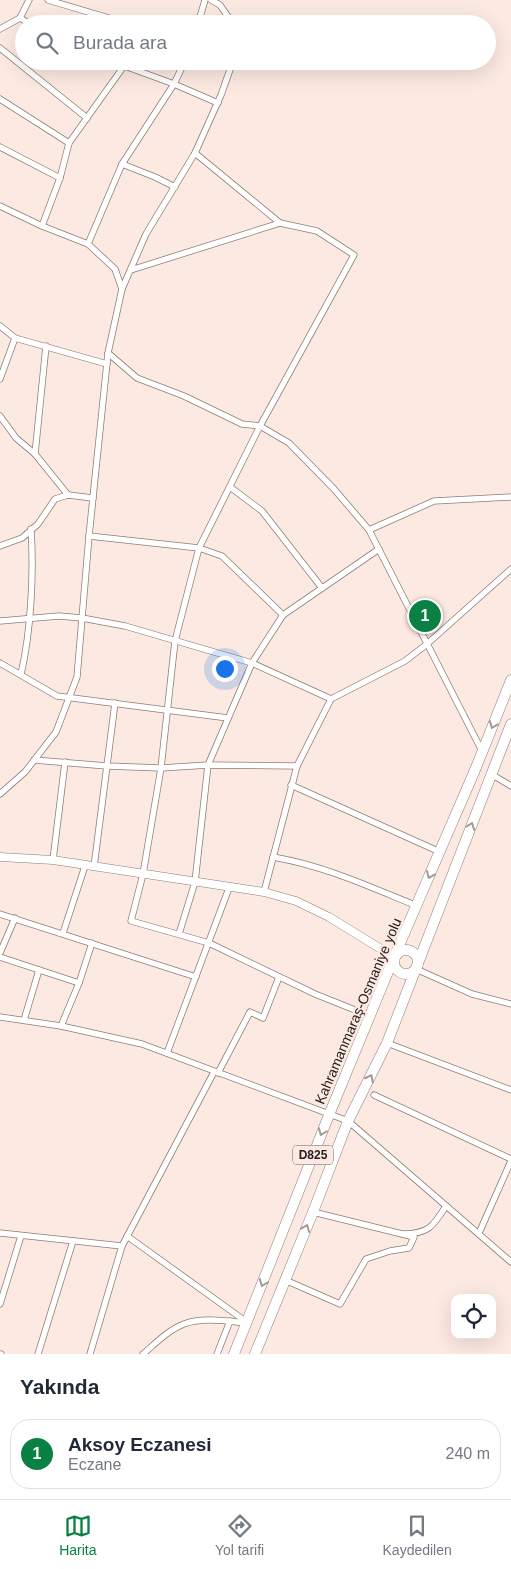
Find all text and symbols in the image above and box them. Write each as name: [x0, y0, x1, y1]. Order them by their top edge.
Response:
search box: [15, 15, 496, 70]
icon: search: [33, 29, 61, 57]
text: Burada ara: [73, 32, 167, 53]
pin: 1: [409, 597, 441, 635]
your location: [212, 656, 238, 682]
one-way arrow: [488, 720, 499, 729]
one-way arrow: [465, 822, 475, 831]
one-way arrow: [426, 870, 437, 879]
street label: Kahramanmaraş-Osmaniye yolu: [311, 915, 405, 1107]
one-way arrow: [363, 1075, 373, 1084]
one-way arrow: [318, 1127, 328, 1136]
road number: D825: [293, 1146, 333, 1164]
one-way arrow: [300, 1224, 311, 1233]
one-way arrow: [259, 1279, 269, 1287]
map controls: [451, 1294, 496, 1339]
button: locate: [451, 1294, 496, 1339]
text: Yakında: [20, 1375, 99, 1398]
text: Aksoy Eczanesi: [68, 1434, 212, 1455]
text: 1: [33, 1445, 41, 1462]
text: 240 m: [446, 1445, 490, 1462]
text: Eczane: [68, 1456, 121, 1473]
tab: Harita: [59, 1512, 97, 1558]
tab: Yol tarifi: [215, 1512, 264, 1558]
tab: Kaydedilen: [383, 1512, 452, 1558]

